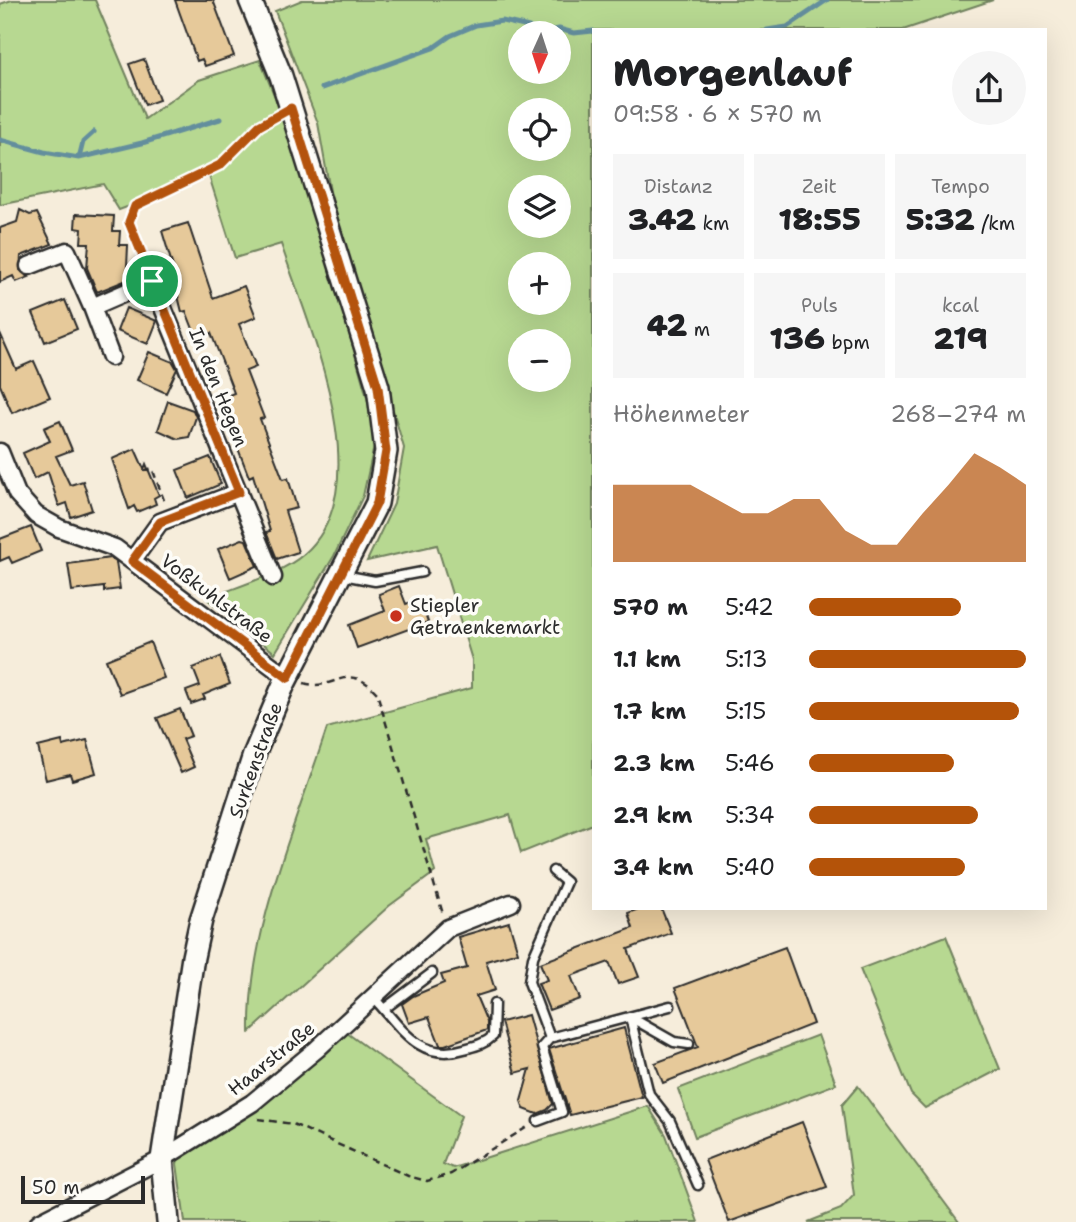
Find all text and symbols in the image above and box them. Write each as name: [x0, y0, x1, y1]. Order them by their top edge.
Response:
north arrow: [508, 21, 570, 84]
map controls: [508, 21, 571, 392]
text: Morgenlauf: [613, 47, 852, 98]
button: share: [952, 51, 1026, 125]
button: locate: [508, 98, 571, 161]
text: 09:58 · 6 × 570 m: [613, 99, 822, 129]
text: Distanz: [644, 174, 713, 199]
text: Zeit: [802, 174, 837, 199]
text: Tempo: [931, 174, 990, 199]
button: layers: [508, 175, 571, 238]
text: 3.42: [628, 199, 696, 240]
text: 18:55: [778, 199, 861, 240]
text: 5:32: [906, 199, 975, 240]
text: km: [696, 211, 729, 236]
text: /km: [975, 211, 1015, 236]
pin: [122, 251, 182, 311]
button: +: [508, 252, 571, 315]
icon: arrive: [133, 262, 171, 300]
text: Puls: [801, 293, 838, 318]
text: kcal: [942, 293, 979, 318]
text: 42: [647, 305, 687, 346]
text: m: [687, 317, 710, 342]
text: 136: [769, 318, 825, 359]
text: 219: [933, 318, 988, 359]
street label: In den Hegen: [183, 324, 254, 451]
button: −: [508, 329, 571, 392]
text: bpm: [825, 330, 870, 355]
text: Höhenmeter: [613, 399, 750, 429]
text: 268–274 m: [890, 399, 1026, 429]
street label: Voßkuhlstraße: [156, 548, 278, 649]
text: 570 m: [613, 592, 688, 622]
text: 5:42: [725, 592, 774, 622]
place label: Stiepler Getraenkemarkt: [410, 593, 560, 640]
marker: Stiepler Getraenkemarkt: [388, 608, 404, 624]
text: 1.1 km: [613, 644, 681, 674]
text: 5:13: [725, 644, 768, 674]
text: 1.7 km: [613, 696, 686, 726]
text: 5:15: [725, 696, 766, 726]
street label: Surkenstraße: [223, 699, 288, 821]
text: 2.3 km: [613, 748, 695, 778]
text: 5:46: [725, 748, 775, 778]
text: 2.9 km: [613, 800, 692, 830]
text: 5:34: [725, 800, 775, 830]
text: 3.4 km: [613, 852, 693, 882]
text: 5:40: [725, 852, 775, 882]
street label: Haarstraße: [223, 1016, 320, 1101]
scale bar: [21, 1173, 145, 1205]
text: 50 m: [32, 1175, 80, 1200]

